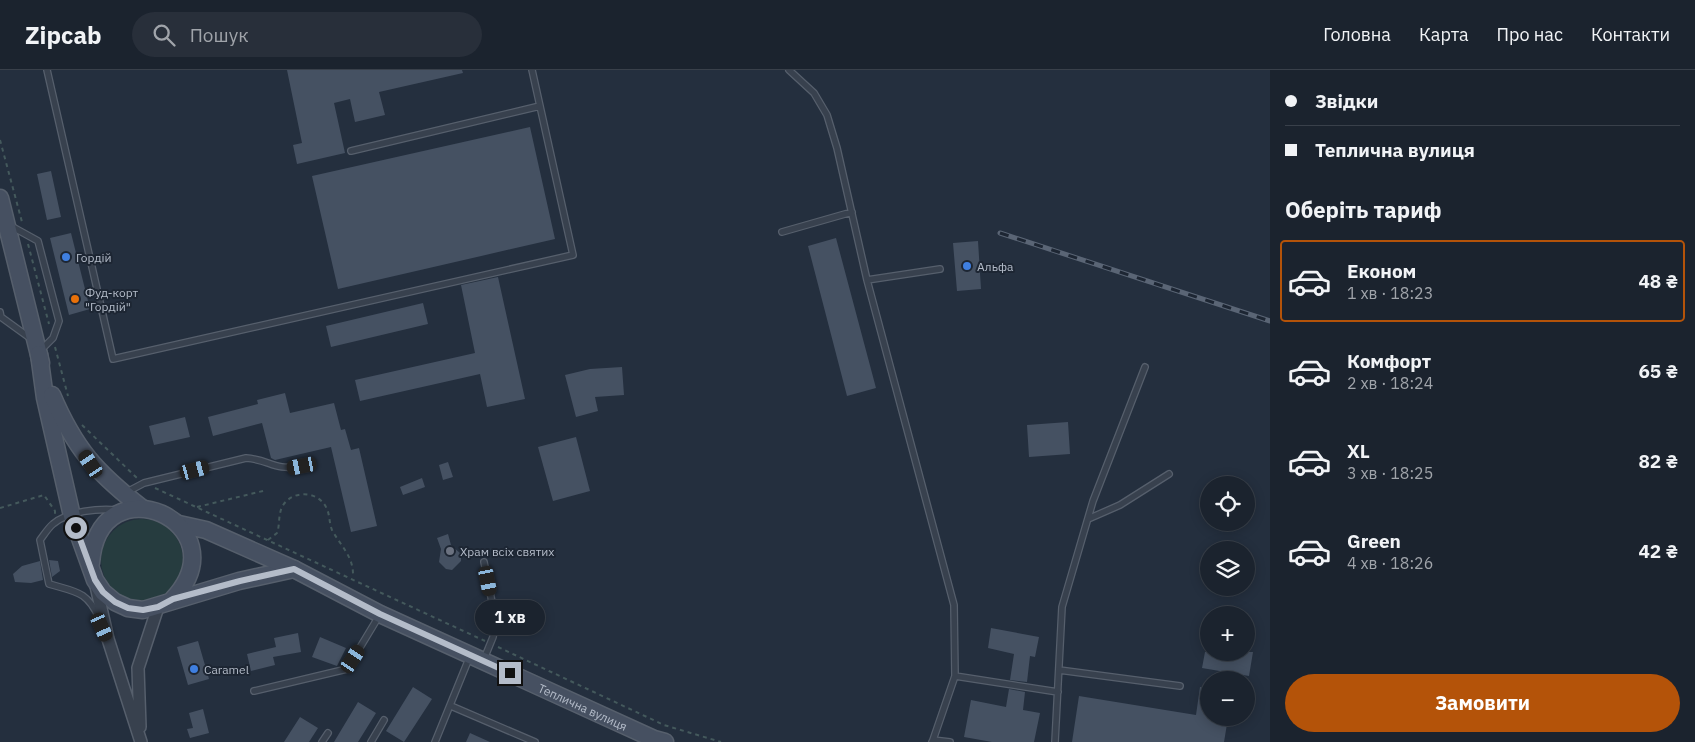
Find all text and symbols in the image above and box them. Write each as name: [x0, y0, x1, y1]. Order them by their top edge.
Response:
search box: [132, 12, 482, 57]
text: Zipcab: [25, 19, 102, 51]
icon: search: [150, 21, 178, 49]
text: Пошук: [190, 23, 249, 47]
text: Головна: [1323, 23, 1391, 46]
text: Карта: [1419, 23, 1469, 46]
text: Про нас: [1497, 23, 1563, 46]
text: Контакти: [1591, 23, 1670, 46]
text: Звідки: [1315, 89, 1378, 113]
text: Теплична вулиця: [1315, 138, 1475, 162]
text: Оберіть тариф: [1285, 195, 1441, 224]
place label: Гордій: [76, 250, 112, 265]
marker: Гордій: [60, 251, 72, 263]
place label: Альфа: [977, 259, 1014, 274]
icon: car: [1287, 259, 1332, 304]
text: Економ: [1347, 259, 1416, 283]
marker: Альфа: [961, 260, 973, 272]
text: 48 ₴: [1638, 269, 1678, 293]
text: 1 хв · 18:23: [1347, 283, 1433, 303]
place label: Фуд-корт "Гордій": [85, 285, 139, 314]
marker: Фуд-корт "Гордій": [69, 293, 81, 305]
icon: car: [1287, 349, 1332, 394]
text: Комфорт: [1347, 349, 1431, 373]
text: 65 ₴: [1638, 359, 1678, 383]
text: 2 хв · 18:24: [1347, 373, 1433, 393]
icon: car: [1287, 439, 1332, 484]
text: XL: [1347, 439, 1370, 463]
car: [76, 447, 105, 481]
text: 82 ₴: [1638, 449, 1678, 473]
car: [285, 456, 318, 476]
car: [178, 459, 211, 481]
text: 3 хв · 18:25: [1347, 463, 1433, 483]
map controls: [1200, 476, 1255, 726]
button: locate: [1200, 476, 1255, 531]
route start: [65, 517, 87, 539]
icon: car: [1287, 529, 1332, 574]
text: Green: [1347, 529, 1401, 553]
text: 42 ₴: [1638, 539, 1678, 563]
button: layers: [1200, 541, 1255, 596]
place label: Храм всіх святих: [460, 544, 554, 559]
marker: Храм всіх святих: [444, 545, 456, 557]
text: 4 хв · 18:26: [1347, 553, 1433, 573]
car: [477, 565, 498, 597]
callout: 1 хв: [475, 600, 545, 636]
button: +: [1200, 606, 1255, 661]
text: 1 хв: [494, 607, 526, 627]
car: [89, 610, 114, 644]
car: [338, 642, 367, 676]
place label: Caramel: [204, 662, 249, 677]
route end: [499, 662, 521, 684]
marker: Caramel: [188, 663, 200, 675]
button: −: [1200, 671, 1255, 726]
button: Замовити: [1285, 674, 1680, 732]
street label: Теплична вулиця: [536, 680, 630, 733]

